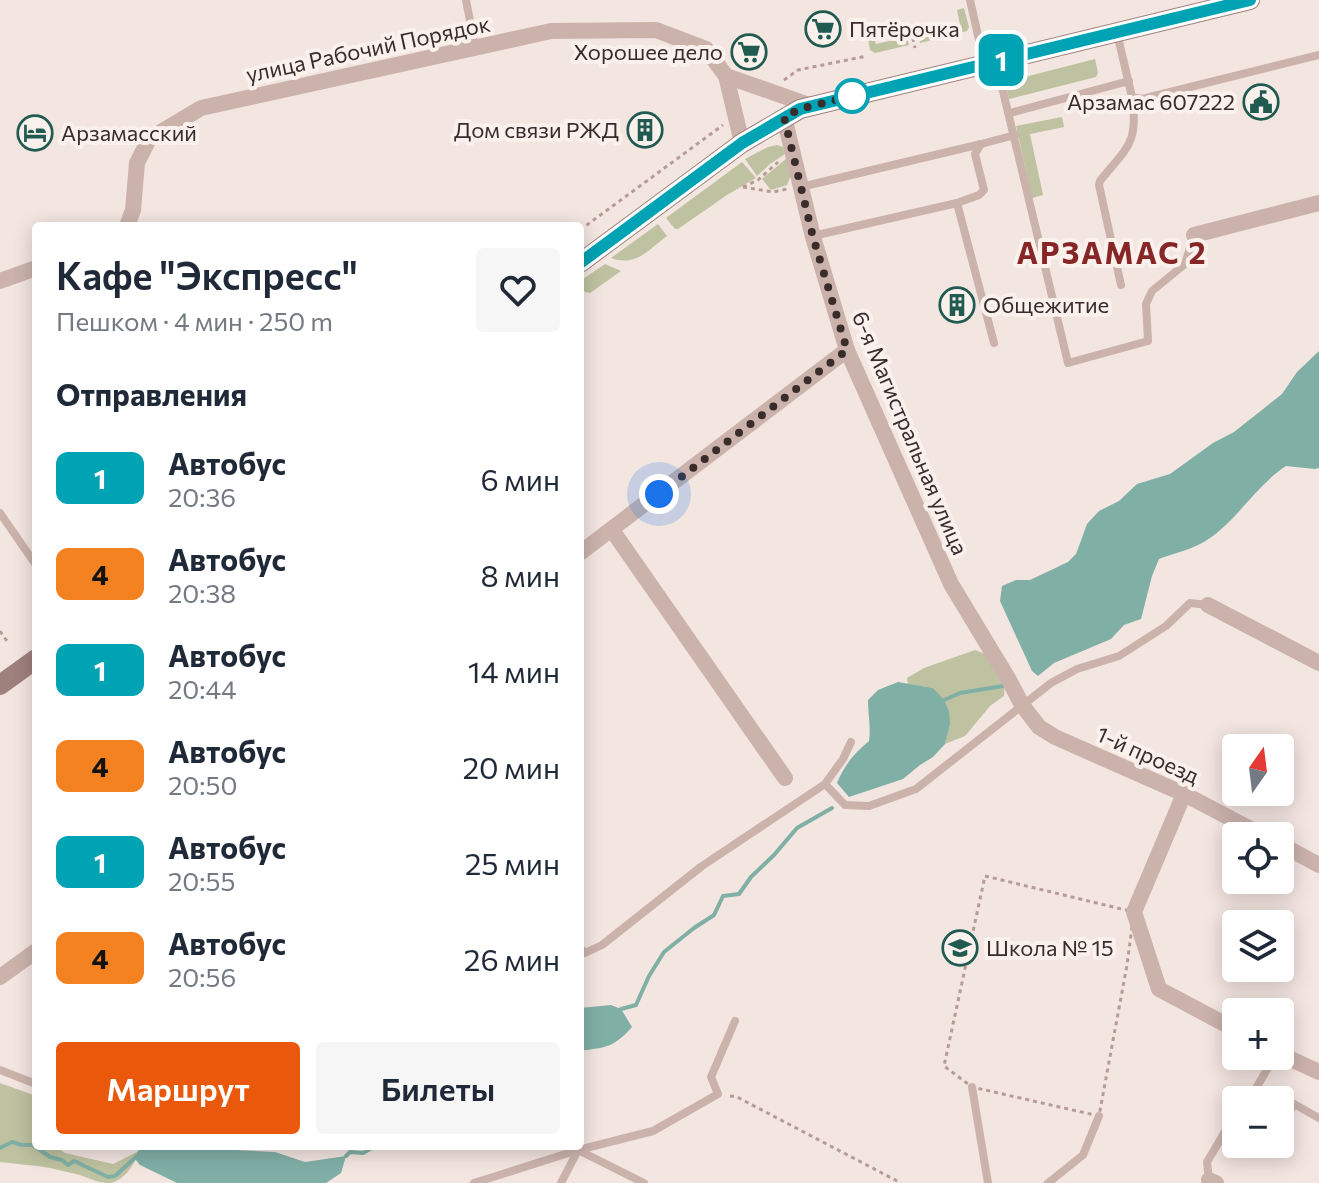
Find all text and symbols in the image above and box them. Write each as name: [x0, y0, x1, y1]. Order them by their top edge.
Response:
street label: улица Рабочий Порядок: [243, 9, 493, 88]
supermarket icon: Пятёрочка: [804, 10, 842, 48]
place label: Пятёрочка: [849, 15, 960, 42]
supermarket icon: Хорошее дело: [730, 33, 768, 71]
line badge: 1: [975, 34, 1027, 86]
place label: Хорошее дело: [574, 38, 723, 65]
text: 1: [995, 43, 1007, 77]
unlabelled marker: [835, 79, 869, 113]
public building icon: Арзамас 607222: [1242, 83, 1280, 121]
place label: Арзамас 607222: [1067, 88, 1235, 115]
building icon: Дом связи РЖД: [626, 111, 664, 149]
hotel icon: Арзамасский: [16, 114, 54, 152]
place label: Дом связи РЖД: [454, 116, 619, 143]
place label: Арзамасский: [61, 119, 197, 146]
district label: АРЗАМАС 2: [1017, 233, 1207, 270]
button: heart: [476, 248, 560, 332]
text: Кафе "Экспресс": [56, 251, 358, 298]
building icon: Общежитие: [938, 286, 976, 324]
place label: Общежитие: [983, 291, 1109, 318]
text: Пешком · 4 мин · 250 m: [56, 305, 333, 336]
street label: 6-я Магистральная улица: [847, 307, 974, 559]
text: Отправления: [56, 375, 247, 412]
text: Автобус: [168, 444, 286, 481]
text: 6 мин: [480, 460, 560, 497]
text: 1: [94, 461, 106, 495]
your location: [639, 474, 679, 514]
text: 20:36: [168, 481, 236, 512]
text: Автобус: [168, 540, 286, 577]
text: 8 мин: [480, 556, 560, 593]
text: 4: [91, 557, 109, 591]
text: 20:38: [168, 577, 236, 608]
text: Автобус: [168, 636, 286, 673]
text: 14 мин: [468, 652, 560, 689]
text: 1: [94, 653, 106, 687]
text: 20:44: [168, 673, 237, 704]
street label: 1-й проезд: [1093, 720, 1204, 789]
text: Автобус: [168, 732, 286, 769]
north arrow: [1222, 734, 1294, 806]
map controls: [1222, 734, 1294, 1158]
text: 20 мин: [462, 748, 560, 785]
text: 4: [91, 749, 109, 783]
text: 20:50: [168, 769, 237, 800]
button: locate: [1222, 822, 1294, 894]
text: Автобус: [168, 828, 286, 865]
text: 25 мин: [465, 844, 560, 881]
text: 1: [94, 845, 106, 879]
text: 20:55: [168, 865, 235, 896]
button: layers: [1222, 910, 1294, 982]
text: Автобус: [168, 924, 286, 961]
school or university icon: Школа № 15: [941, 929, 979, 967]
place label: Школа № 15: [986, 934, 1114, 961]
text: 26 мин: [464, 940, 560, 977]
text: 4: [91, 941, 109, 975]
text: 20:56: [168, 961, 236, 992]
button: +: [1222, 998, 1294, 1070]
button: Маршрут: [56, 1042, 300, 1134]
button: Билеты: [316, 1042, 560, 1134]
button: −: [1222, 1086, 1294, 1158]

